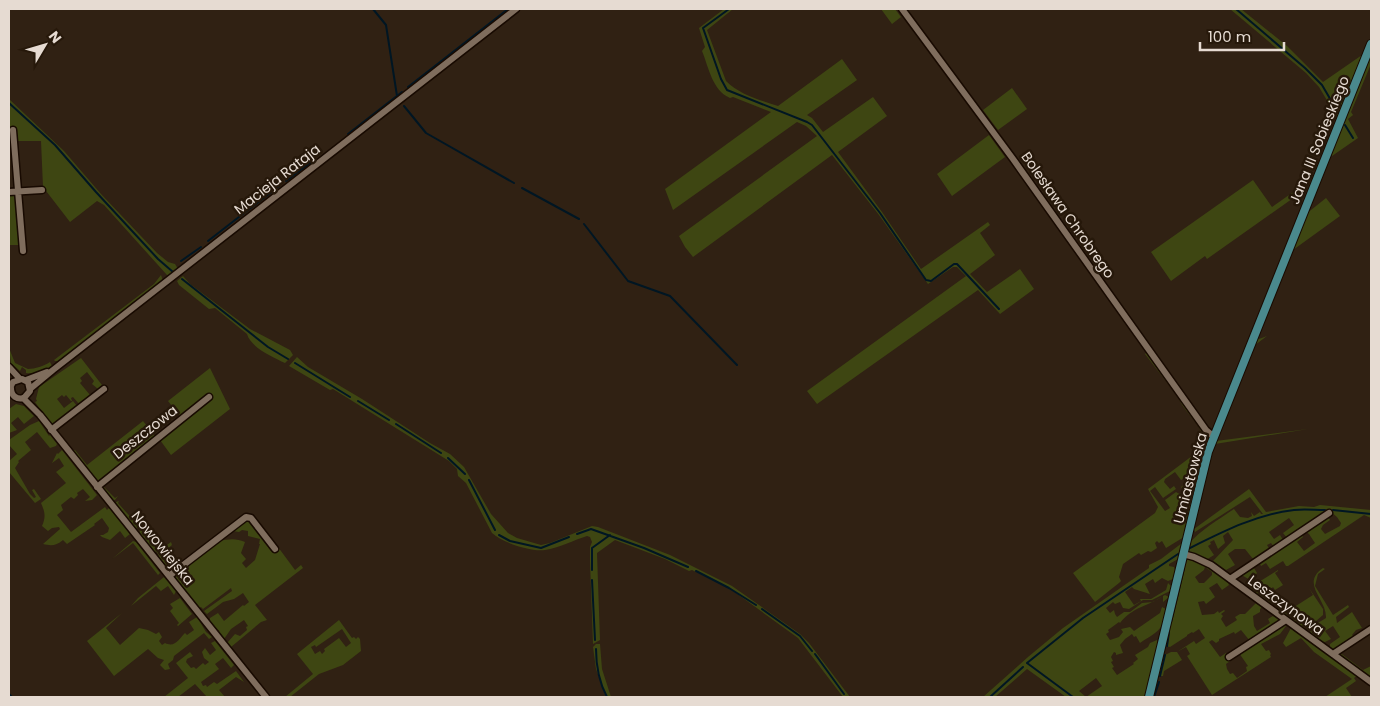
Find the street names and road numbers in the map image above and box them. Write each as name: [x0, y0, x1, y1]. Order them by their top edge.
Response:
street label: Jana III Sobieskiego: [1284, 73, 1354, 207]
street label: Macieja Rataja: [230, 139, 324, 219]
street label: Bolesława Chrobrego: [1017, 148, 1119, 282]
street label: Deszczowa: [108, 400, 182, 464]
street label: Umiastowska: [1168, 430, 1212, 526]
street label: Nowowiejska: [127, 507, 199, 589]
street label: Leszczynowa: [1244, 570, 1328, 640]

